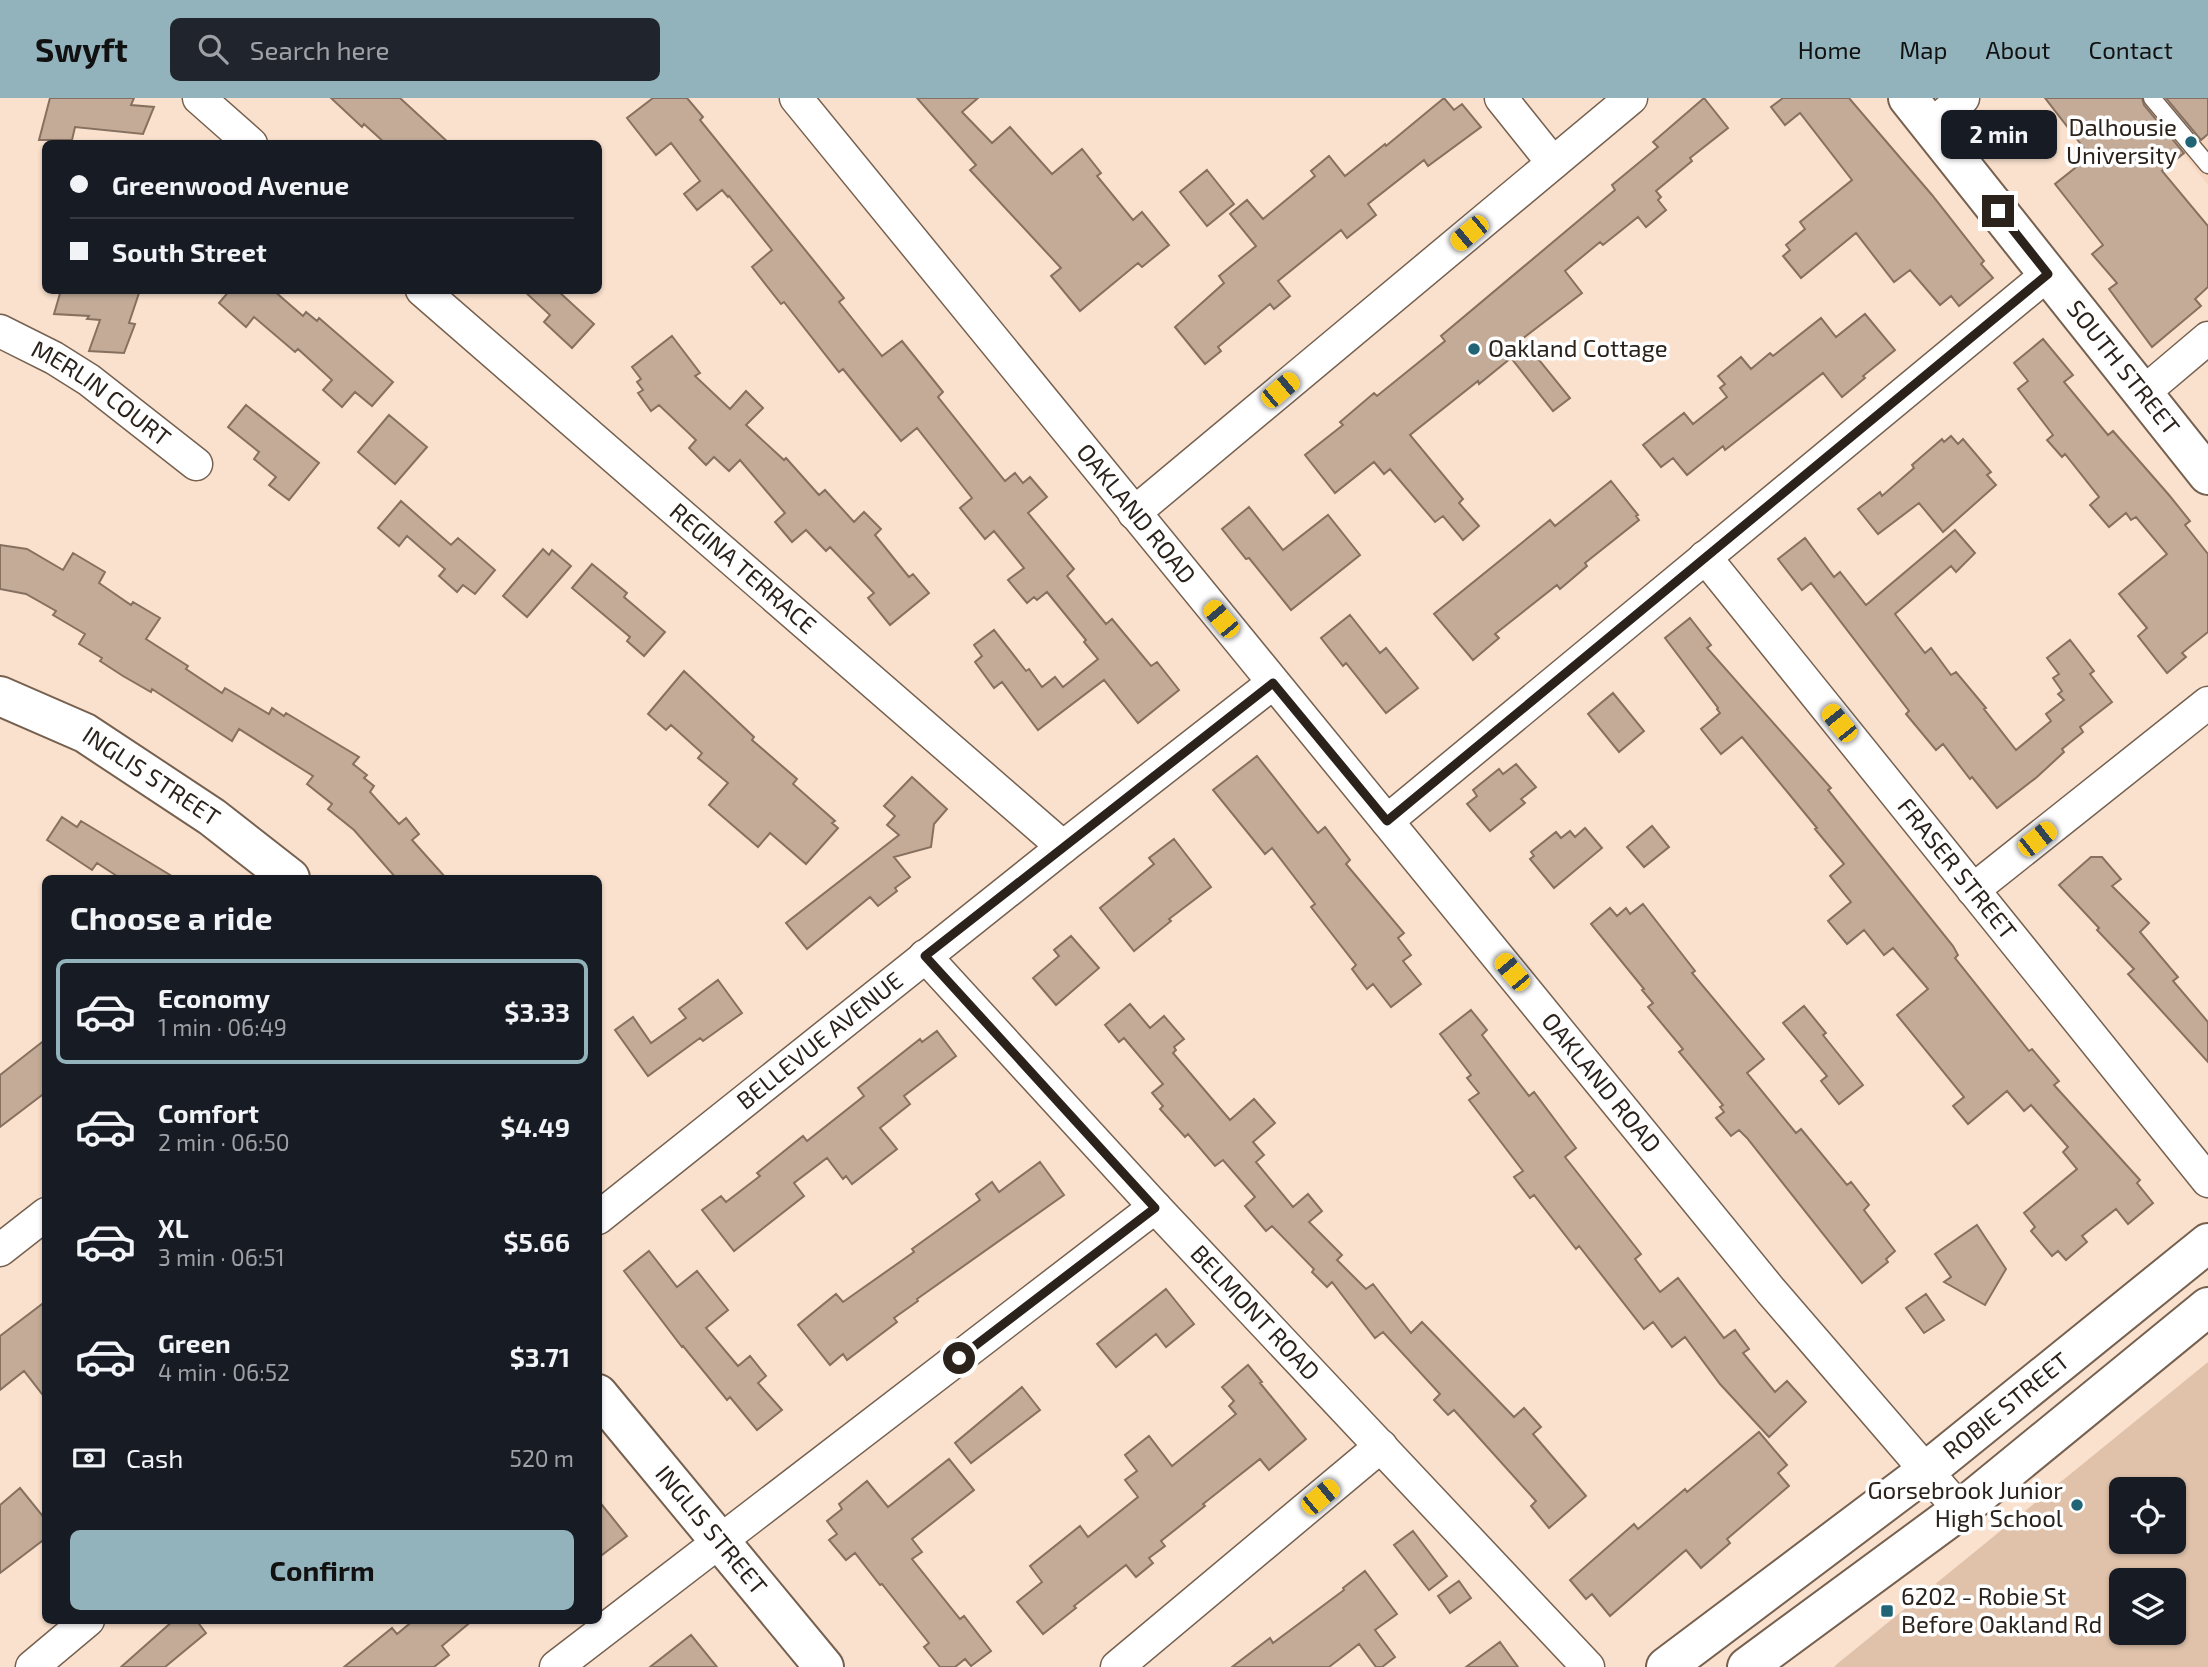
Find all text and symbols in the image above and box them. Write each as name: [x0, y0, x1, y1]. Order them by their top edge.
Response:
search box: [170, 18, 660, 81]
text: Swyft: [35, 29, 128, 69]
icon: search: [194, 30, 232, 68]
text: Search here: [250, 34, 390, 65]
text: Home: [1798, 35, 1861, 64]
text: Map: [1899, 35, 1947, 64]
text: About: [1985, 35, 2051, 64]
text: Contact: [2089, 35, 2173, 64]
callout: 2 min: [1940, 109, 2056, 158]
place label: Dalhousie University: [2066, 112, 2177, 169]
text: 2 min: [1970, 120, 2028, 148]
marker: Dalhousie University: [2183, 134, 2199, 150]
text: Greenwood Avenue: [112, 169, 349, 200]
route end: [1982, 195, 2014, 227]
car: [1447, 211, 1492, 255]
text: South Street: [112, 236, 267, 267]
street label: SOUTH STREET: [2062, 294, 2186, 440]
street label: MERLIN COURT: [27, 333, 177, 452]
place label: Oakland Cottage: [1488, 333, 1668, 362]
marker: Oakland Cottage: [1466, 341, 1482, 357]
car: [1258, 368, 1303, 412]
street label: OAKLAND ROAD: [1071, 437, 1203, 589]
street label: REGINA TERRACE: [665, 496, 823, 639]
car: [1200, 596, 1243, 642]
car: [1818, 700, 1861, 746]
street label: INGLIS STREET: [78, 720, 226, 831]
street label: FRASER STREET: [1892, 792, 2023, 945]
car: [2014, 818, 2061, 860]
text: Choose a ride: [70, 898, 273, 936]
car: [1491, 949, 1534, 995]
street label: BELLEVUE AVENUE: [730, 965, 908, 1115]
icon: car: [74, 980, 137, 1043]
text: Economy: [158, 982, 270, 1013]
text: $3.33: [504, 996, 570, 1027]
street label: OAKLAND ROAD: [1536, 1006, 1668, 1158]
text: 1 min · 06:49: [158, 1013, 287, 1041]
icon: car: [74, 1095, 137, 1158]
text: Comfort: [158, 1097, 259, 1128]
text: $4.49: [500, 1111, 570, 1142]
text: 2 min · 06:50: [158, 1128, 290, 1156]
icon: car: [74, 1210, 137, 1273]
text: XL: [158, 1212, 189, 1243]
text: $5.66: [504, 1226, 570, 1257]
street label: BELMONT ROAD: [1185, 1238, 1326, 1386]
text: 3 min · 06:51: [158, 1243, 285, 1271]
icon: car: [74, 1325, 137, 1388]
text: Green: [158, 1327, 231, 1358]
text: $3.71: [510, 1341, 570, 1372]
route start: [943, 1342, 975, 1374]
street label: ROBIE STREET: [1937, 1345, 2075, 1465]
text: 4 min · 06:52: [158, 1358, 290, 1386]
icon: cash: [70, 1439, 108, 1477]
text: Cash: [126, 1442, 183, 1473]
text: 520 m: [510, 1444, 574, 1472]
street label: INGLIS STREET: [650, 1459, 774, 1600]
car: [1298, 1475, 1343, 1519]
place label: Gorsebrook Junior High School: [1867, 1475, 2063, 1532]
map controls: [2109, 1477, 2186, 1645]
button: locate: [2109, 1477, 2186, 1554]
marker: Gorsebrook Junior High School: [2069, 1497, 2085, 1513]
button: Confirm: [70, 1530, 574, 1610]
button: layers: [2109, 1568, 2186, 1645]
place label: 6202 - Robie St Before Oakland Rd: [1901, 1581, 2102, 1638]
marker: 6202 - Robie St Before Oakland Rd: [1879, 1603, 1895, 1619]

